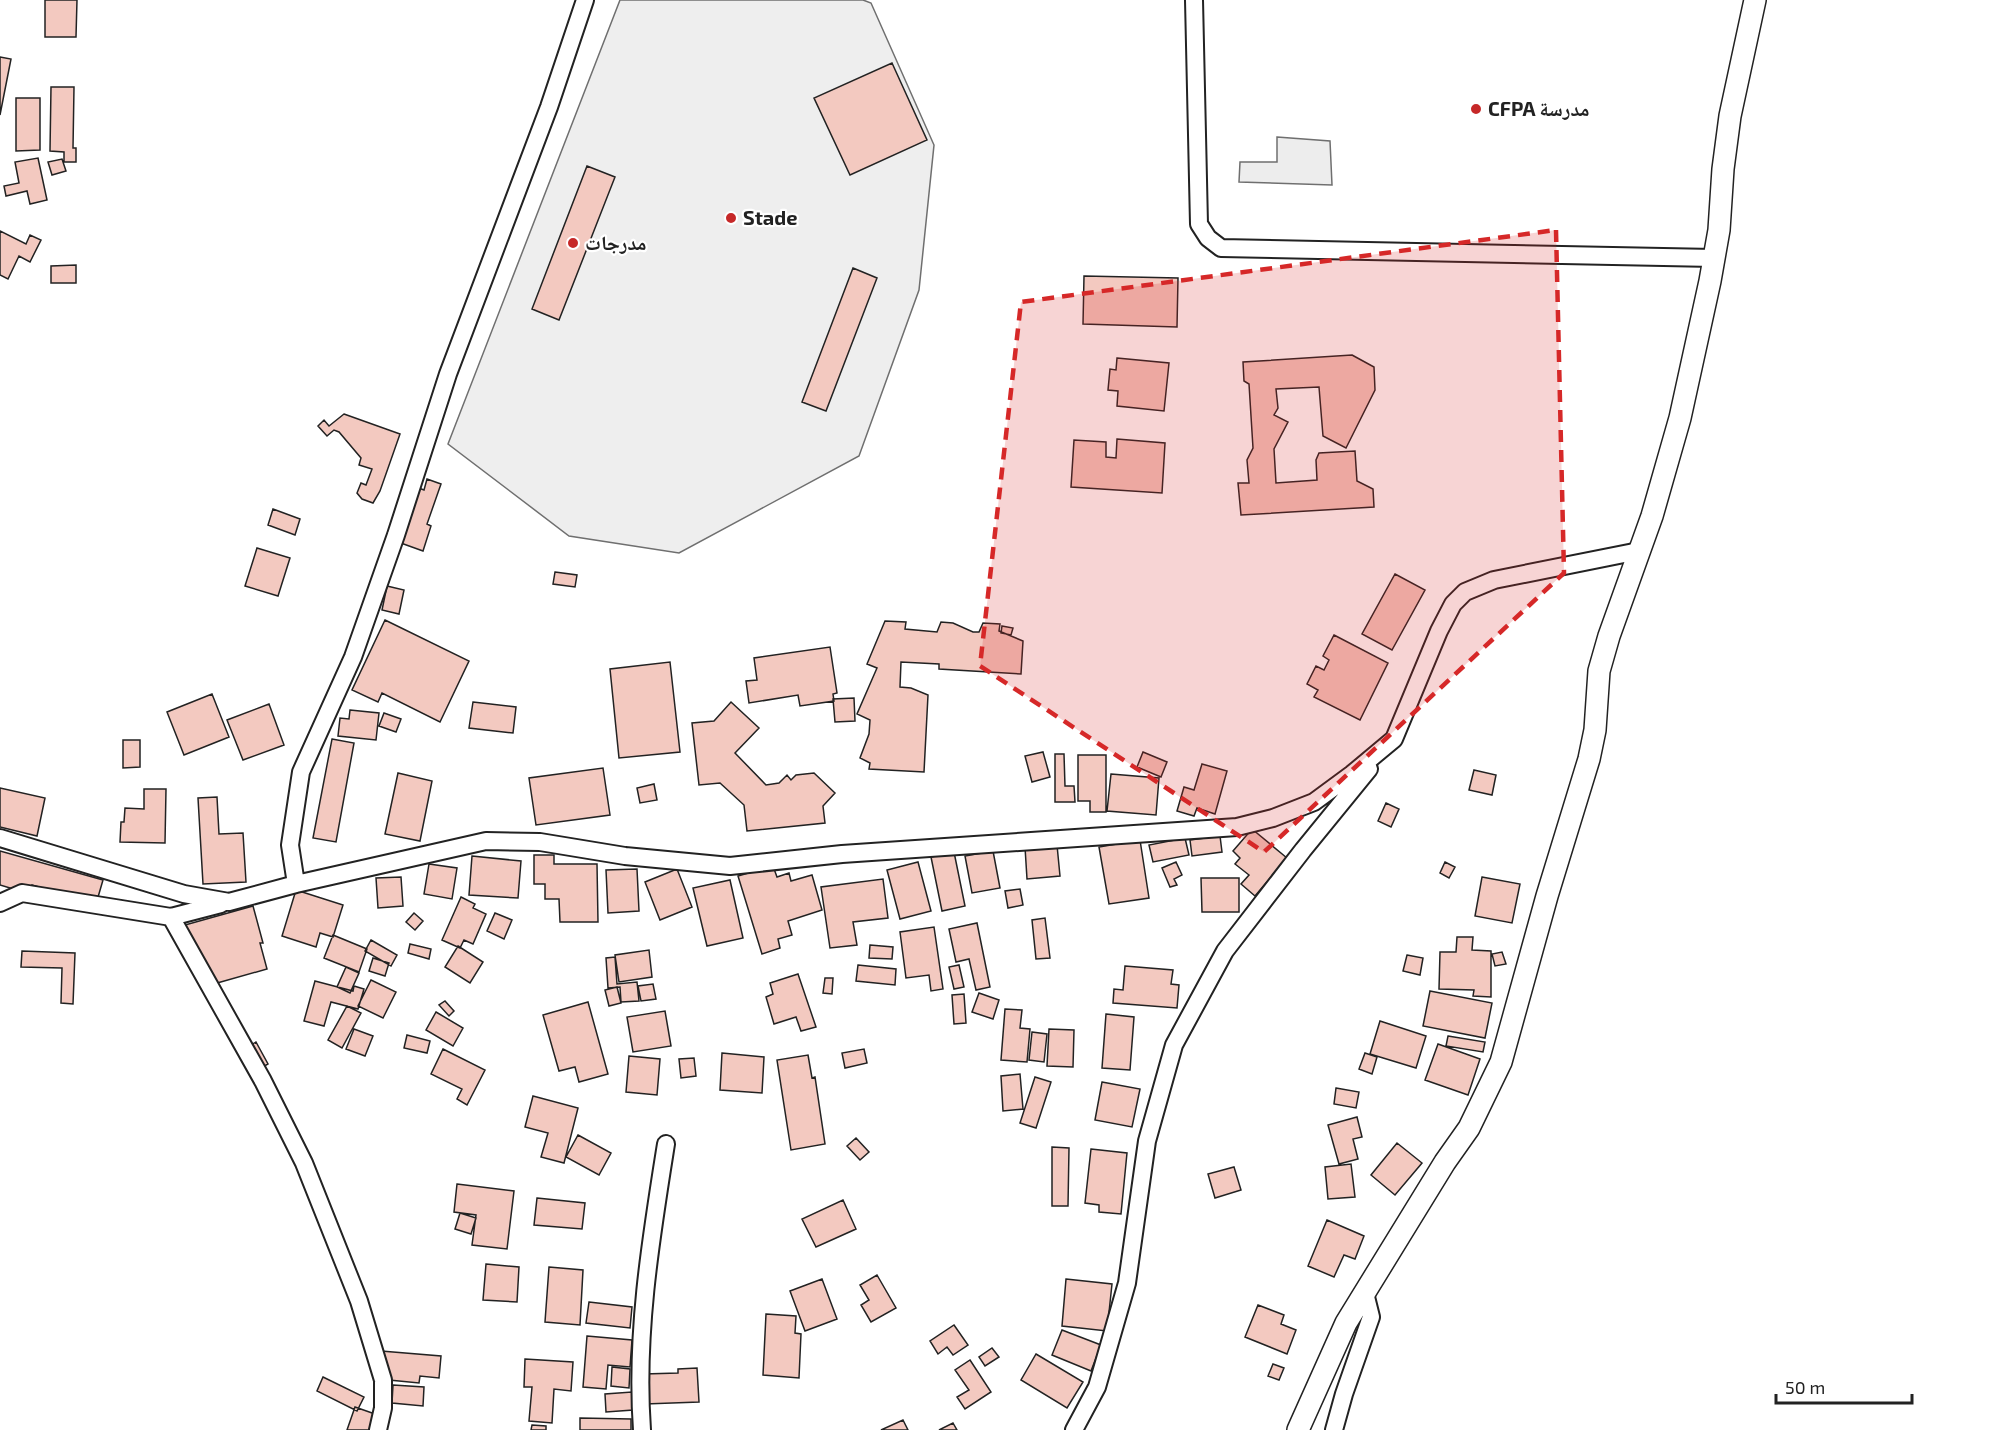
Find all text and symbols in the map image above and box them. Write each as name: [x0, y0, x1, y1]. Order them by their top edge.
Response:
place label: CFPA مدرسة: [1488, 96, 1590, 120]
marker: CFPA مدرسة: [1469, 102, 1483, 116]
place label: Stade: [743, 205, 797, 229]
marker: Stade: [724, 211, 738, 225]
place label: مدرجات: [585, 230, 647, 254]
marker: مدرجات: [566, 236, 580, 250]
scale bar: [1776, 1367, 1912, 1405]
text: 50 m: [1785, 1376, 1825, 1398]

